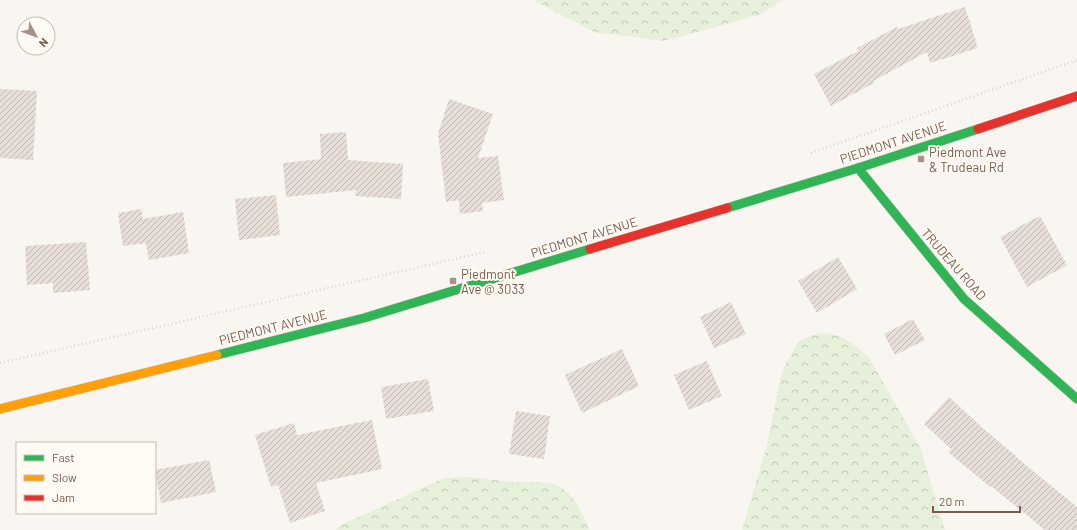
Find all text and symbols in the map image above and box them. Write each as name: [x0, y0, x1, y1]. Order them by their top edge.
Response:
north arrow: [16, 16, 56, 56]
text: N: [37, 36, 51, 50]
street label: PIEDMONT AVENUE: [838, 117, 948, 167]
place label: Piedmont Ave & Trudeau Rd: [929, 144, 1007, 175]
marker: Piedmont Ave & Trudeau Rd: [916, 154, 926, 164]
street label: PIEDMONT AVENUE: [529, 213, 639, 261]
street label: TRUDEAU ROAD: [918, 225, 990, 303]
place label: Piedmont Ave @ 3033: [461, 266, 525, 297]
marker: Piedmont Ave @ 3033: [448, 276, 458, 286]
street label: PIEDMONT AVENUE: [217, 306, 329, 348]
legend: [16, 442, 156, 514]
text: Fast: [52, 450, 75, 464]
text: Slow: [52, 470, 77, 484]
scale bar: [933, 488, 1020, 514]
text: Jam: [52, 490, 75, 504]
text: 20 m: [939, 494, 965, 508]

